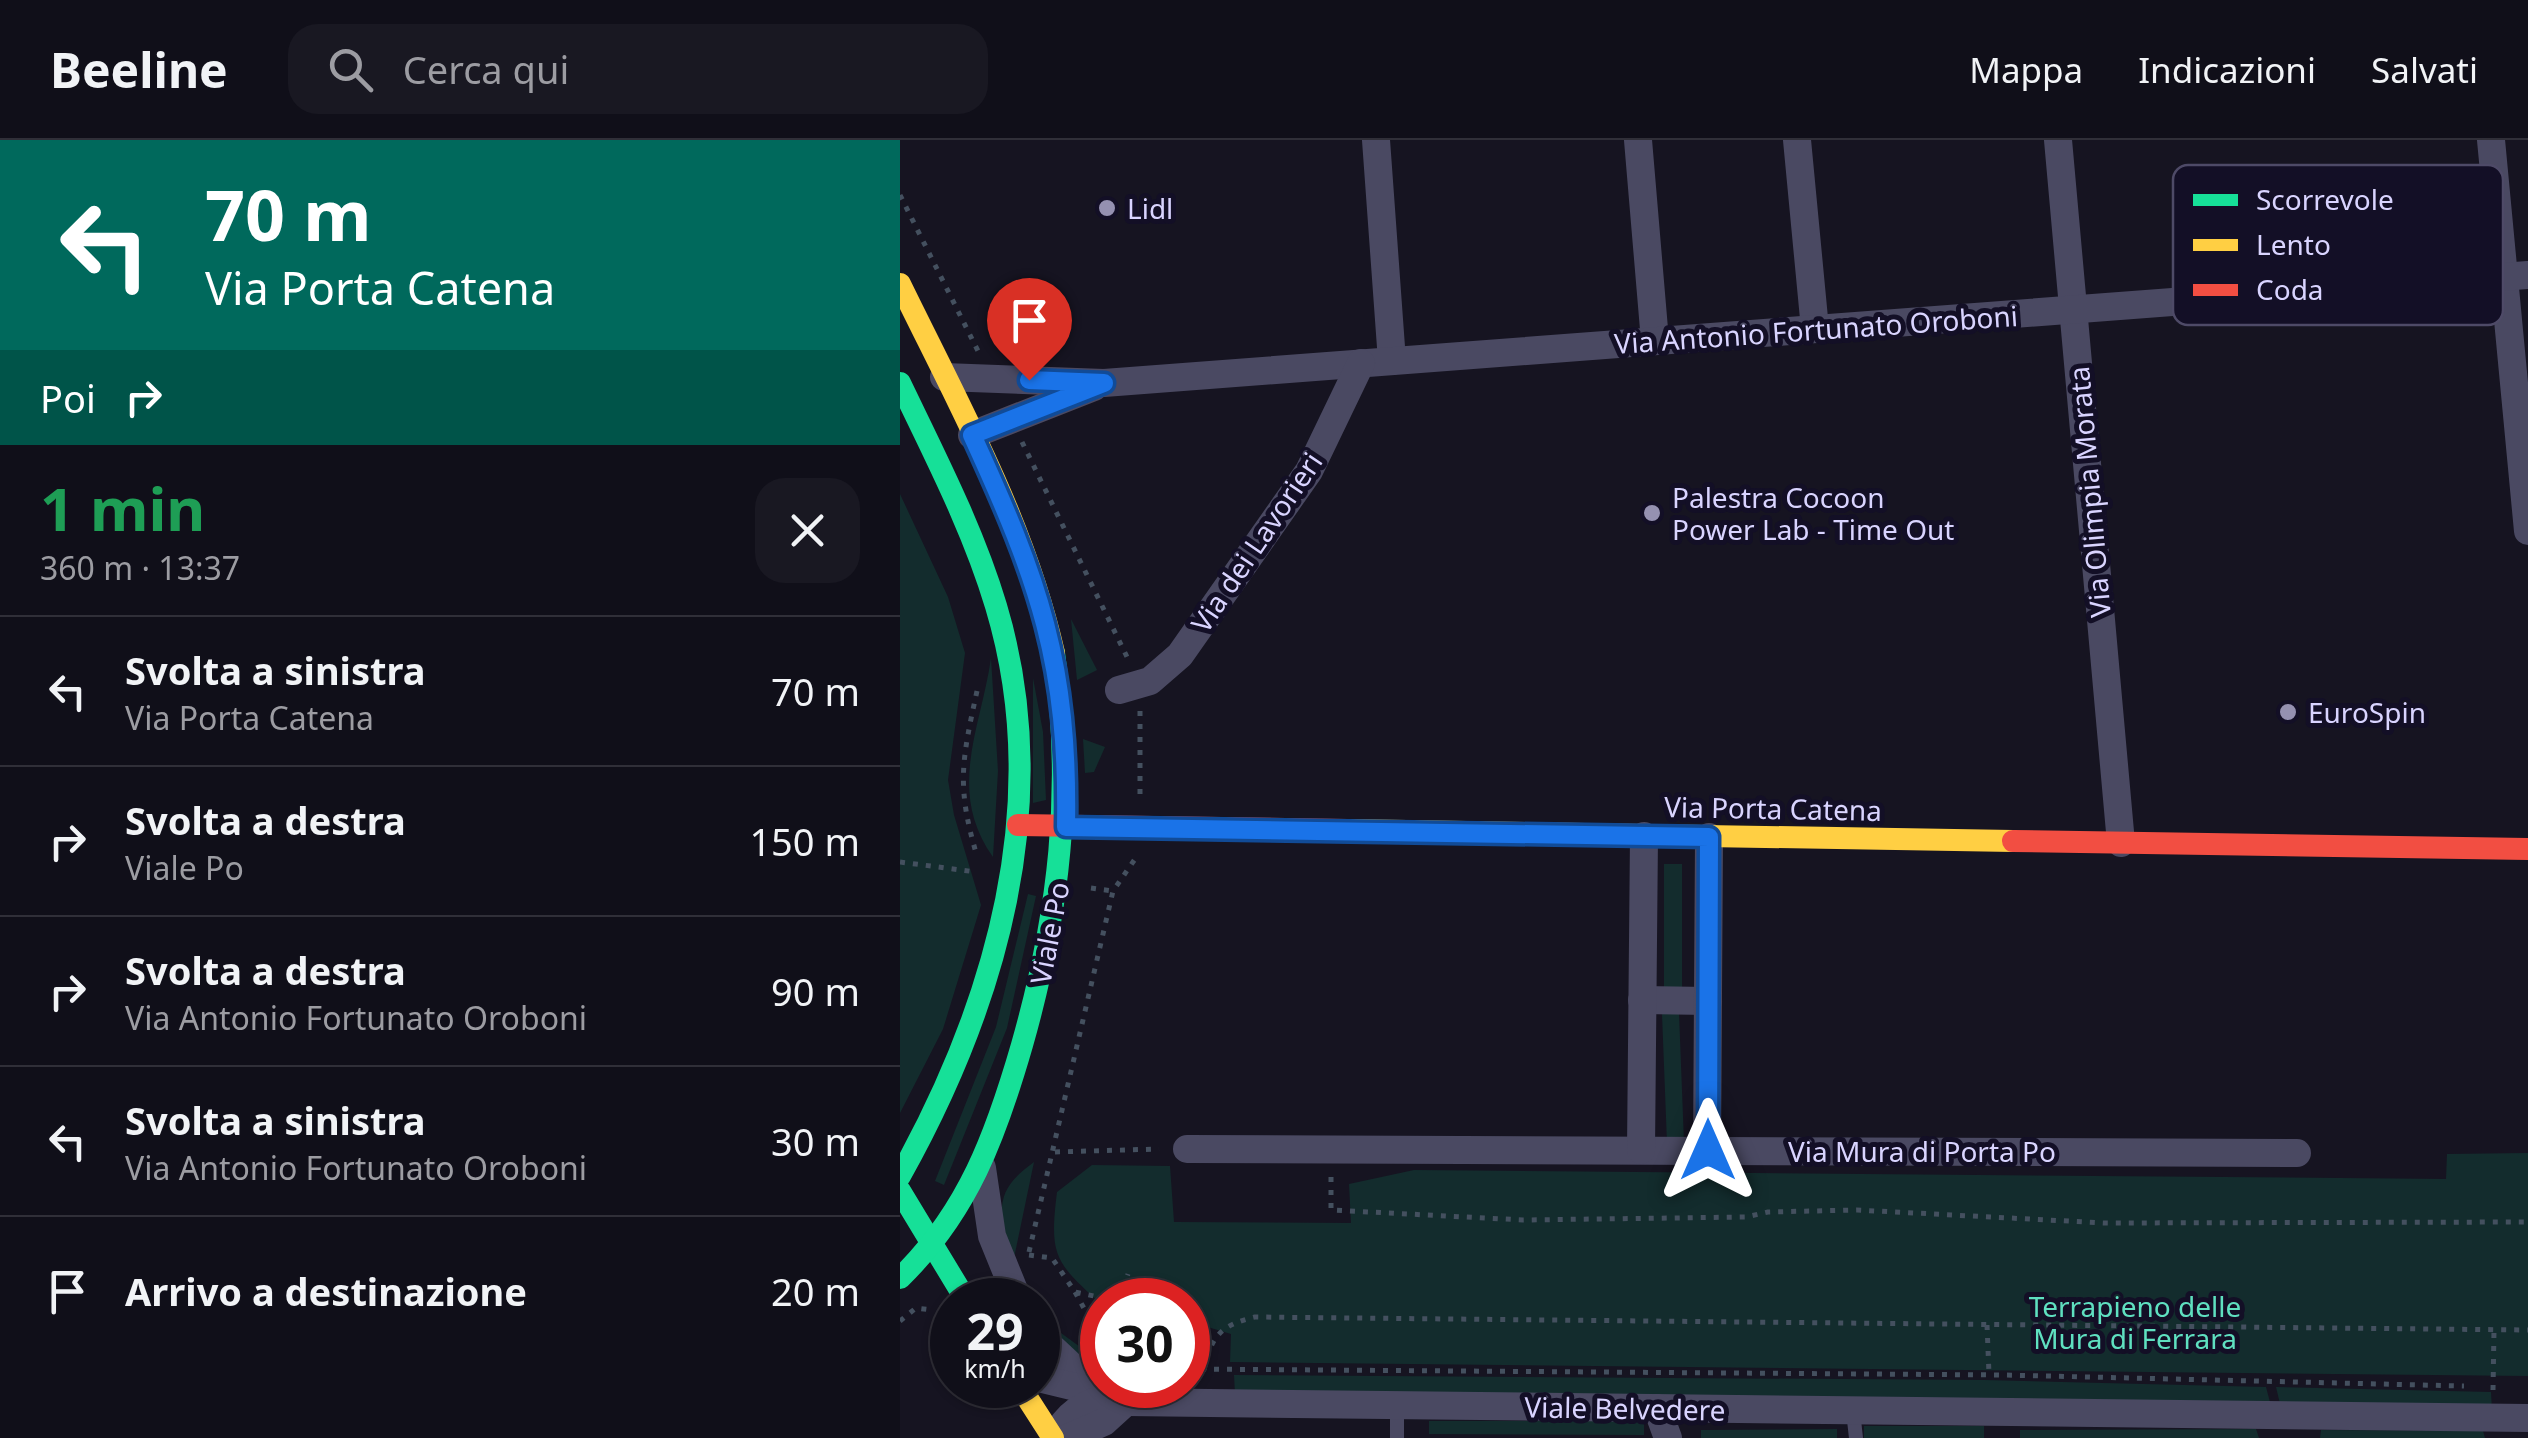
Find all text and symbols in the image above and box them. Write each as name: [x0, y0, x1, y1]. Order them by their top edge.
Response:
search box: [288, 24, 988, 114]
text: Beeline: [50, 37, 228, 102]
icon: search: [323, 42, 378, 97]
text: Cerca qui: [403, 43, 569, 95]
text: Mappa: [1969, 46, 2083, 93]
text: Indicazioni: [2138, 46, 2316, 93]
text: Salvati: [2371, 46, 2478, 93]
legend: [2173, 165, 2503, 325]
text: 70 m: [205, 166, 372, 262]
icon: left: [40, 180, 170, 310]
text: Scorrevole: [2256, 180, 2394, 218]
place label: Lidl: [1127, 189, 1173, 227]
marker: Lidl: [1096, 197, 1118, 219]
text: Lento: [2256, 225, 2331, 263]
text: Via Porta Catena: [205, 257, 555, 318]
text: Coda: [2256, 270, 2324, 308]
pin: [987, 278, 1072, 381]
icon: arrive: [1002, 293, 1057, 348]
street label: Via Antonio Fortunato Oroboni: [1613, 296, 2019, 362]
street label: Via Olimpia Morata: [2059, 365, 2119, 619]
icon: right: [116, 370, 171, 425]
text: Poi: [40, 372, 96, 424]
street label: Via dei Lavorieri: [1182, 445, 1330, 639]
text: 1 min: [40, 467, 205, 549]
button: close: [755, 478, 860, 583]
place label: Palestra Cocoon Power Lab - Time Out: [1672, 478, 1954, 548]
marker: Palestra Cocoon Power Lab - Time Out: [1641, 502, 1663, 524]
text: 360 m · 13:37: [40, 546, 240, 589]
text: Svolta a sinistra: [125, 644, 426, 696]
icon: left: [40, 664, 95, 719]
text: 70 m: [771, 665, 860, 717]
place label: EuroSpin: [2308, 693, 2426, 731]
text: Via Porta Catena: [125, 696, 374, 739]
marker: EuroSpin: [2277, 701, 2299, 723]
street label: Via Porta Catena: [1664, 787, 1882, 829]
text: Svolta a destra: [125, 794, 406, 846]
icon: right: [40, 814, 95, 869]
text: 150 m: [749, 815, 860, 867]
text: Viale Po: [125, 846, 244, 889]
street label: Viale Po: [1020, 878, 1078, 988]
text: Svolta a destra: [125, 944, 406, 996]
icon: right: [40, 964, 95, 1019]
text: 90 m: [771, 965, 860, 1017]
text: Via Antonio Fortunato Oroboni: [125, 996, 587, 1039]
text: Svolta a sinistra: [125, 1094, 426, 1146]
position arrow: [1656, 1098, 1760, 1202]
icon: left: [40, 1114, 95, 1169]
text: 30 m: [771, 1115, 860, 1167]
street label: Via Mura di Porta Po: [1788, 1132, 2056, 1170]
text: Via Antonio Fortunato Oroboni: [125, 1146, 587, 1189]
icon: arrive: [40, 1264, 95, 1319]
text: Arrivo a destinazione: [125, 1265, 527, 1317]
text: 20 m: [771, 1265, 860, 1317]
speed limit sign: 30: [1080, 1278, 1210, 1408]
park label: Terrapieno delle Mura di Ferrara: [2029, 1287, 2241, 1357]
text: 29: [966, 1297, 1024, 1365]
text: km/h: [964, 1351, 1026, 1385]
street label: Viale Belvedere: [1524, 1387, 1726, 1429]

